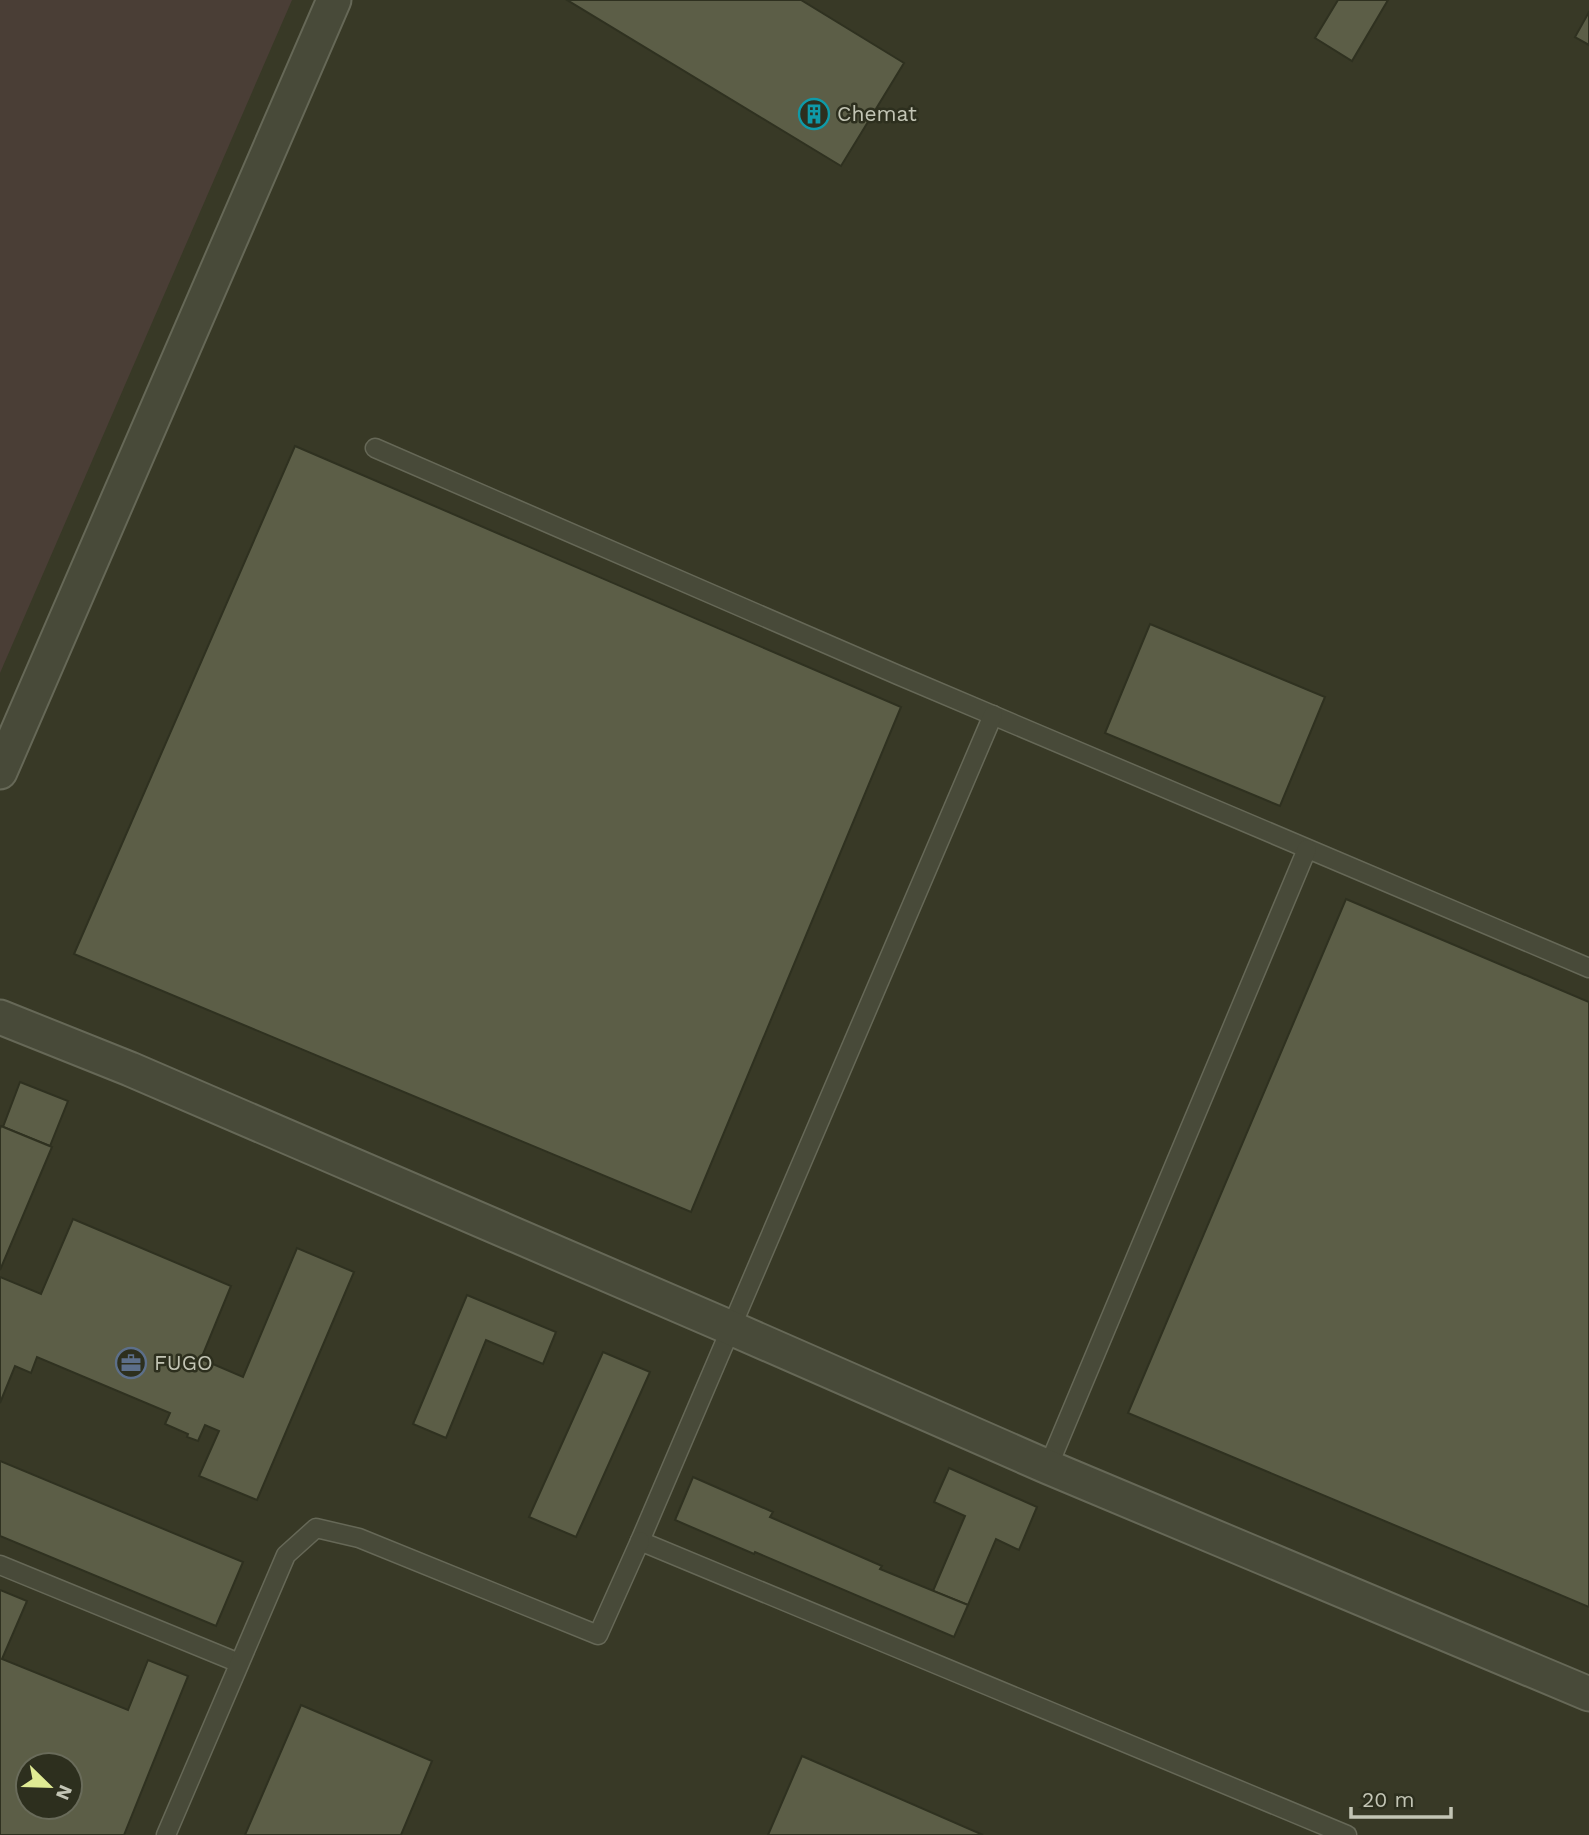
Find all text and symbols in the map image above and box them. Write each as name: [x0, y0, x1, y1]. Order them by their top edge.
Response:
building icon: Chemat: [797, 97, 831, 131]
place label: Chemat: [837, 101, 917, 126]
office icon: FUGO: [114, 1346, 148, 1380]
place label: FUGO: [154, 1350, 213, 1375]
north arrow: [14, 1751, 84, 1821]
scale bar: [1351, 1776, 1451, 1820]
text: N: [51, 1781, 78, 1803]
text: 20 m: [1362, 1787, 1414, 1812]

